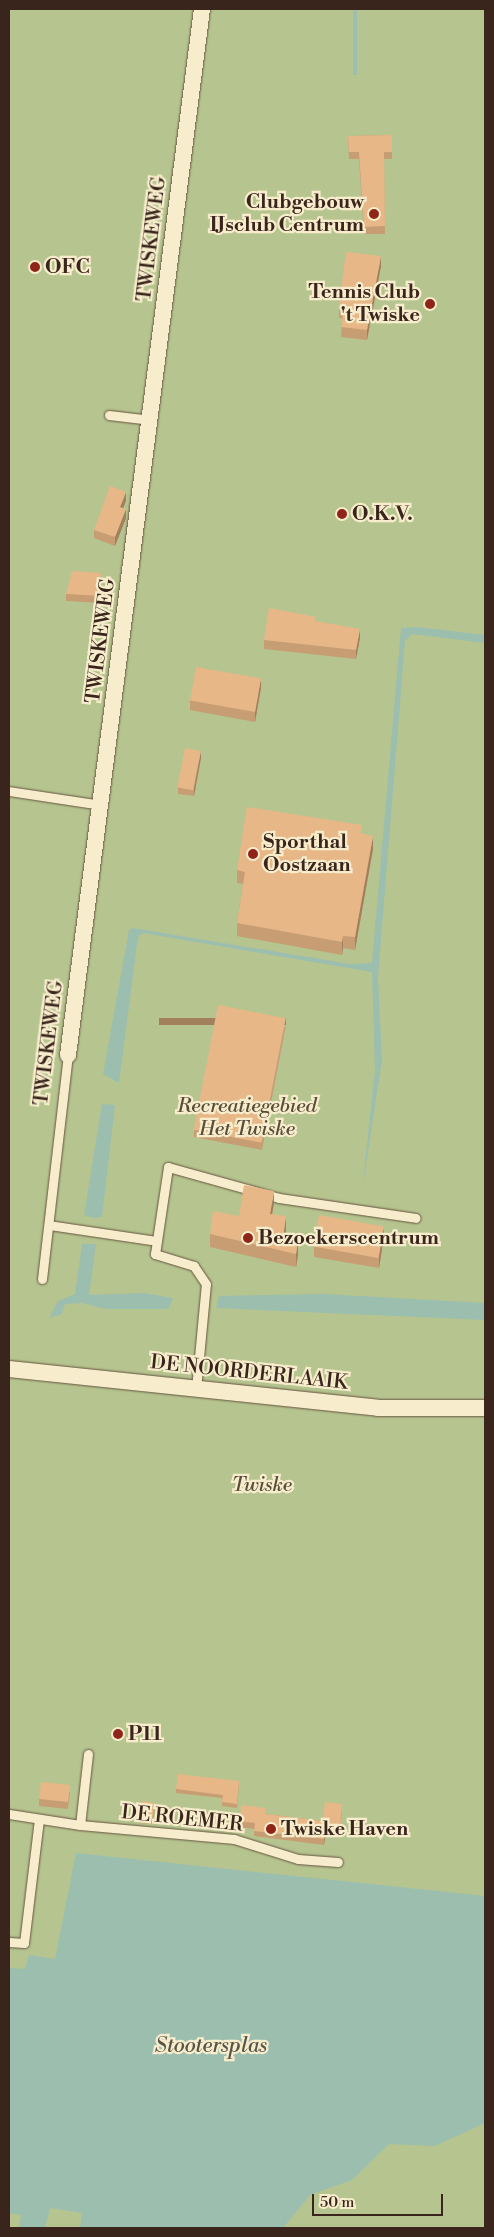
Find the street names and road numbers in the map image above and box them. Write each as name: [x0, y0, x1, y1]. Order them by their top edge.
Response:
street label: TWISKEWEG: [132, 175, 172, 303]
street label: TWISKEWEG: [81, 577, 121, 705]
street label: TWISKEWEG: [29, 979, 69, 1107]
street label: DE NOORDERLAAIK: [149, 1351, 349, 1395]
street label: DE ROEMER: [120, 1801, 244, 1837]

